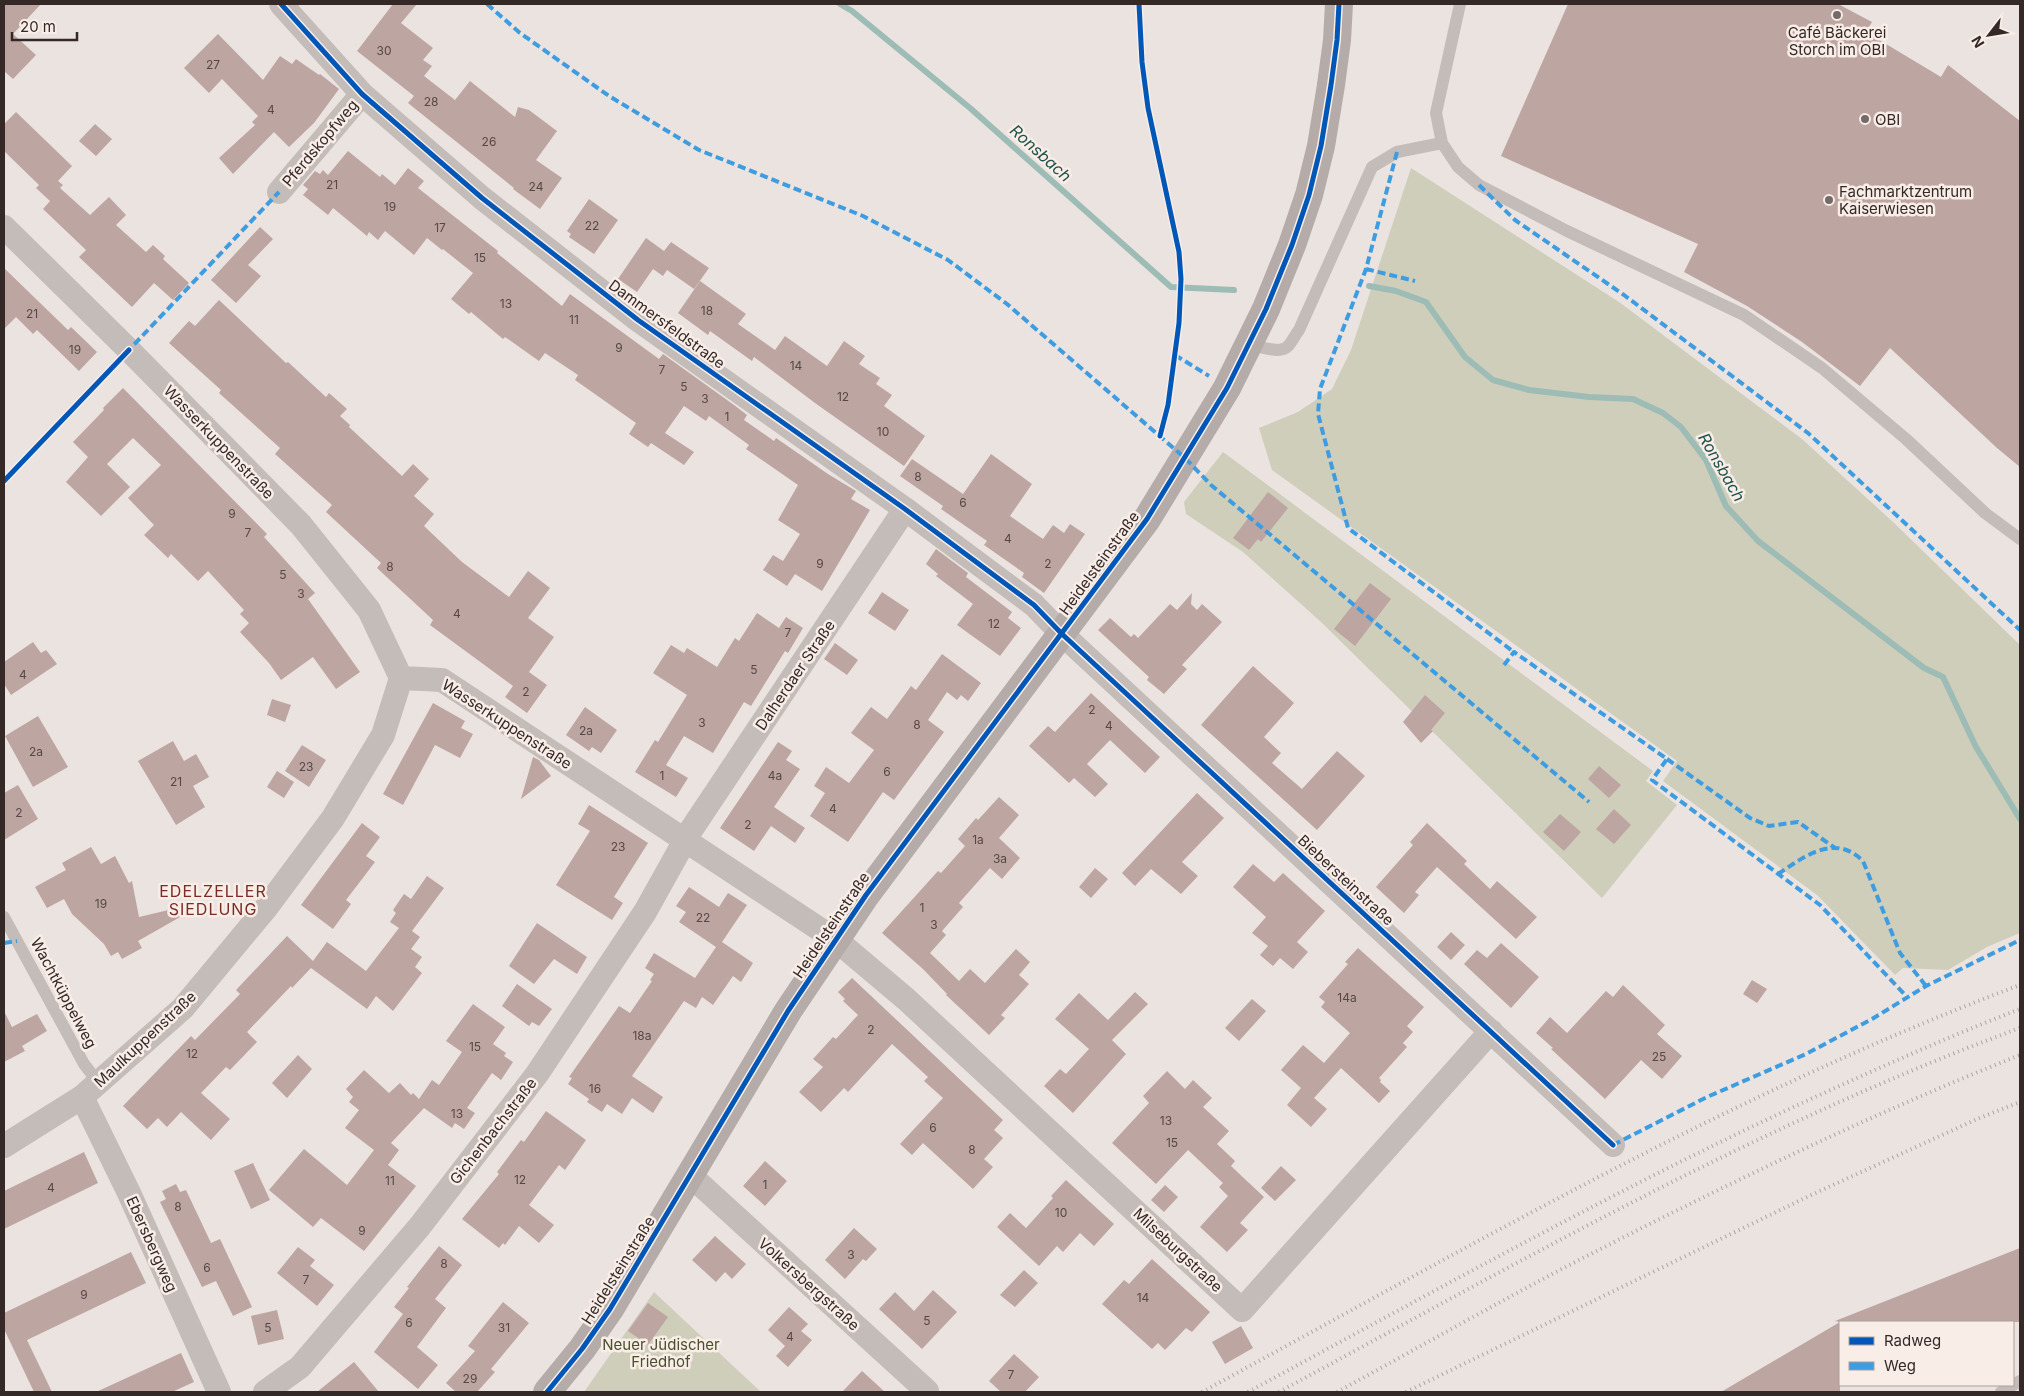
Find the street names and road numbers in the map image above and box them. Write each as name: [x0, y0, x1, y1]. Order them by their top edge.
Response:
street label: Pferdskopfweg: [278, 96, 362, 190]
street label: Dammersfeldstraße: [605, 275, 729, 373]
street label: Wasserkuppenstraße: [160, 381, 278, 503]
street label: Heidelsteinstraße: [1055, 507, 1143, 619]
street label: Dalherdaer Straße: [751, 616, 839, 734]
street label: Wasserkuppenstraße: [439, 675, 575, 773]
street label: Biebersteinstraße: [1294, 831, 1398, 929]
street label: Heidelsteinstraße: [788, 868, 874, 982]
street label: Wachtküppelweg: [27, 934, 101, 1052]
street label: Maulkuppenstraße: [90, 987, 200, 1091]
street label: Gichenbachstraße: [446, 1074, 540, 1188]
street label: Ebersbergweg: [122, 1193, 182, 1295]
street label: Milseburgstraße: [1129, 1204, 1227, 1296]
street label: Heidelsteinstraße: [577, 1212, 659, 1328]
street label: Volkersbergstraße: [754, 1233, 864, 1335]

